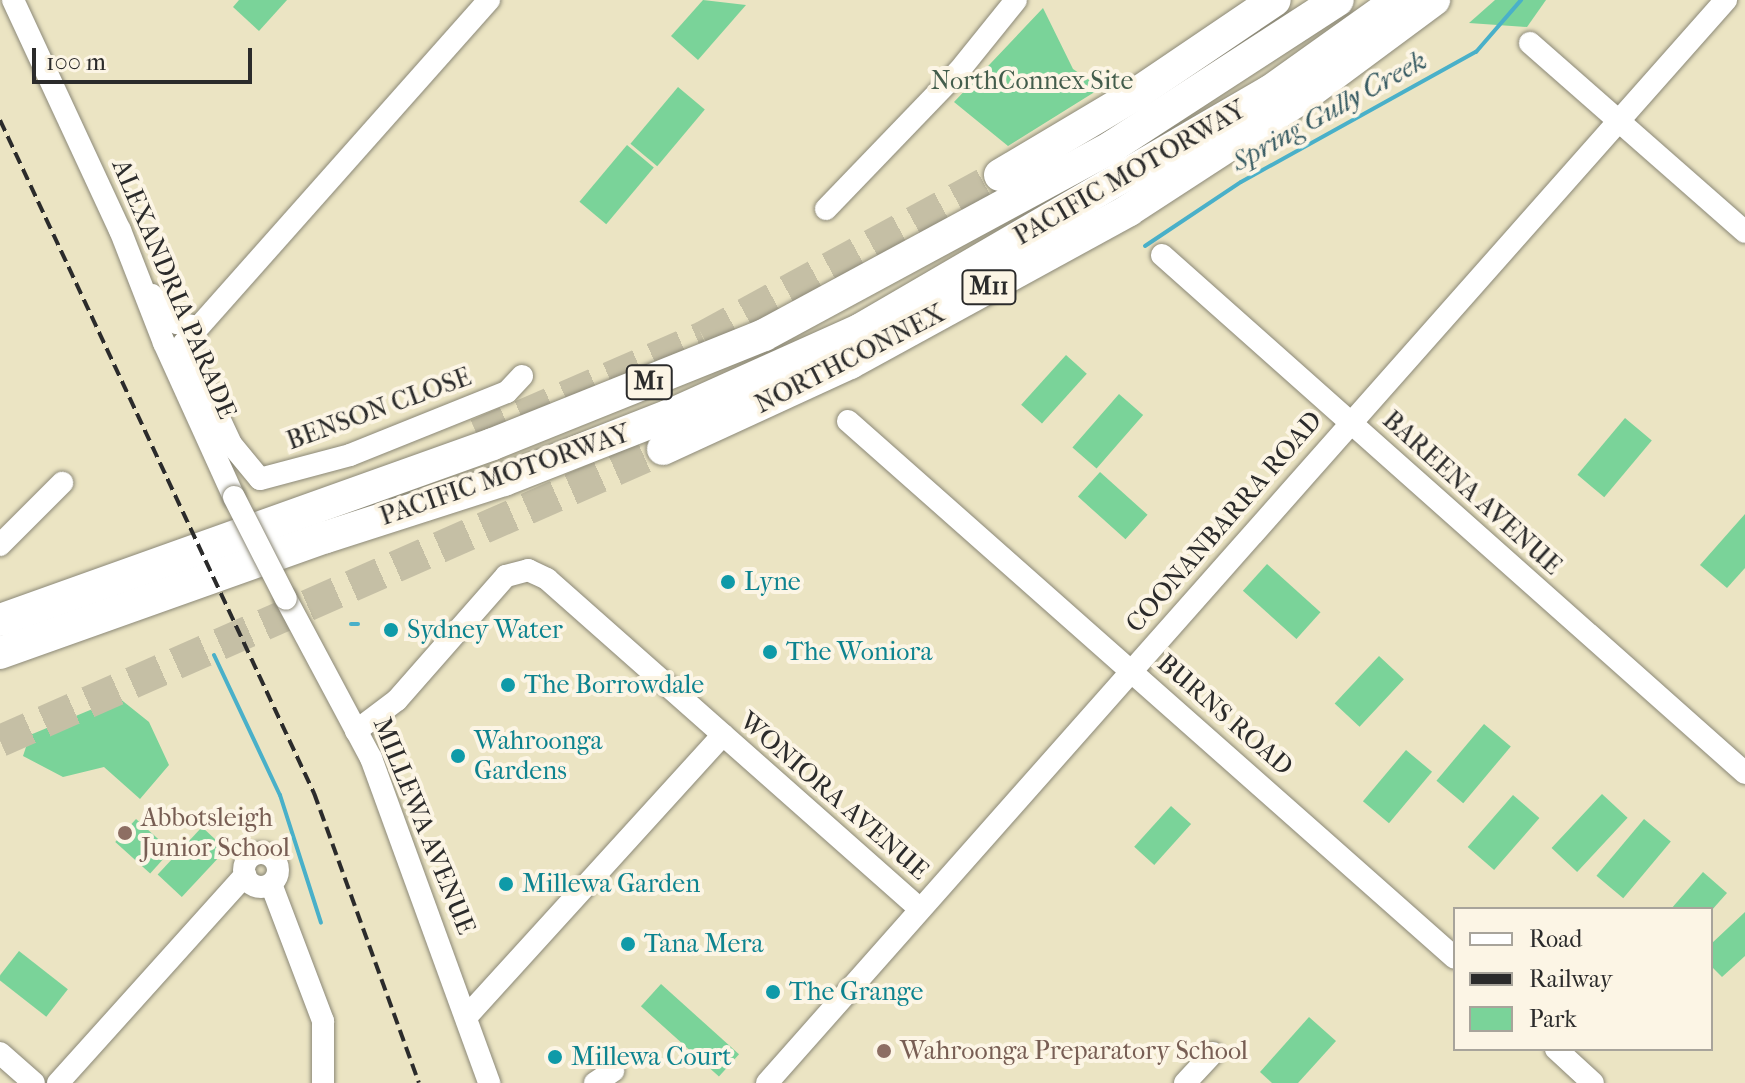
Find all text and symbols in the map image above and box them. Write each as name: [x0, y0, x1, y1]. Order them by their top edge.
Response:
scale bar: [36, 32, 256, 82]
water label: Spring Gully Creek: [1225, 43, 1433, 179]
text: 100 m: [46, 48, 106, 76]
park label: NorthConnex Site: [931, 65, 1133, 97]
street label: PACIFIC MOTORWAY: [1009, 94, 1251, 252]
street label: ALEXANDRIA PARADE: [105, 155, 243, 423]
road number: M11: [961, 267, 1017, 307]
street label: NORTHCONNEX: [750, 298, 950, 420]
street label: BENSON CLOSE: [282, 361, 476, 457]
road number: M1: [625, 362, 673, 402]
street label: BAREENA AVENUE: [1376, 404, 1568, 582]
street label: COONANBARRA ROAD: [1119, 405, 1329, 639]
street label: PACIFIC MOTORWAY: [376, 418, 634, 532]
place label: Lyne: [744, 566, 801, 598]
marker: Lyne: [719, 573, 737, 591]
place label: Sydney Water: [407, 614, 563, 646]
marker: Sydney Water: [382, 621, 400, 639]
place label: The Woniora: [786, 636, 932, 668]
marker: The Woniora: [761, 643, 779, 661]
street label: BURNS ROAD: [1151, 648, 1299, 782]
place label: The Borrowdale: [524, 669, 704, 701]
marker: The Borrowdale: [499, 676, 517, 694]
street label: WONIORA AVENUE: [733, 705, 935, 887]
street label: MILLEWA AVENUE: [366, 713, 482, 939]
place label: Wahroonga Gardens: [474, 725, 602, 786]
marker: Wahroonga Gardens: [449, 747, 467, 765]
place label: Abbotsleigh Junior School: [141, 802, 290, 864]
marker: Abbotsleigh Junior School: [116, 824, 134, 842]
place label: Millewa Garden: [522, 868, 700, 900]
marker: Millewa Garden: [497, 875, 515, 893]
legend: [1453, 907, 1713, 1051]
text: Road: [1529, 925, 1582, 953]
place label: Tana Mera: [644, 928, 763, 960]
marker: Tana Mera: [619, 935, 637, 953]
text: Railway: [1529, 965, 1612, 993]
place label: The Grange: [789, 976, 923, 1008]
marker: The Grange: [764, 983, 782, 1001]
text: Park: [1529, 1005, 1577, 1033]
place label: Wahroonga Preparatory School: [900, 1035, 1248, 1067]
place label: Millewa Court: [571, 1041, 732, 1073]
marker: Wahroonga Preparatory School: [875, 1042, 893, 1060]
marker: Millewa Court: [546, 1048, 564, 1066]

